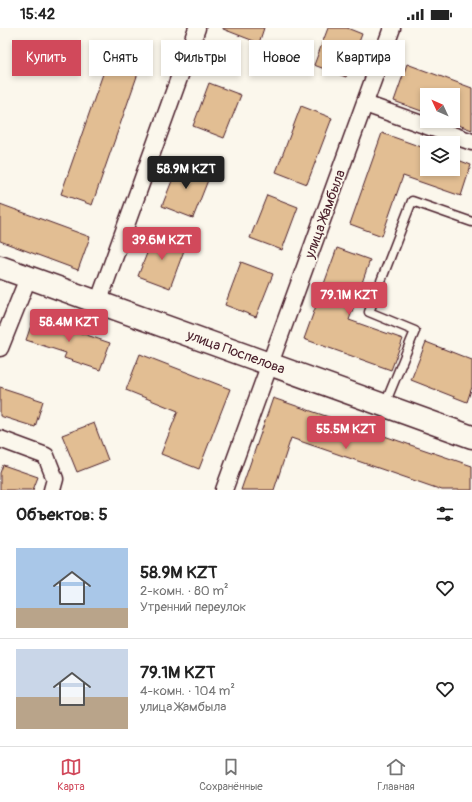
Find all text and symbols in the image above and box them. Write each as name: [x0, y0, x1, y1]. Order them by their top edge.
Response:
text: 15:42: [20, 5, 55, 24]
chip: Купить: [12, 40, 81, 76]
chip: Снять: [89, 40, 153, 76]
chip: Фильтры: [161, 40, 241, 76]
chip: Новое: [249, 40, 314, 76]
chip: Квартира: [322, 40, 405, 76]
north arrow: [420, 88, 460, 128]
map controls: [420, 88, 460, 176]
button: layers: [420, 136, 460, 176]
pin: 58.9M KZT: [140, 156, 232, 190]
text: 58.9M KZT: [156, 161, 216, 177]
street label: улица Жамбыла: [301, 167, 349, 262]
pin: 39.6M KZT: [116, 227, 208, 261]
text: 39.6M KZT: [132, 232, 192, 248]
pin: 79.1M KZT: [303, 282, 395, 316]
text: 79.1M KZT: [320, 287, 378, 303]
pin: 58.4M KZT: [23, 309, 115, 343]
text: 58.4M KZT: [39, 314, 99, 330]
street label: улица Поспелова: [184, 326, 287, 378]
pin: 55.5M KZT: [300, 416, 392, 450]
text: 55.5M KZT: [316, 421, 376, 437]
icon: filters: [434, 503, 456, 525]
text: Объектов: 5: [16, 504, 108, 525]
text: 58.9M KZT: [140, 562, 217, 583]
icon: home: [48, 564, 96, 612]
icon: heart: [434, 577, 456, 599]
text: 2-комн. · 80 m²: [140, 583, 228, 599]
text: Утренний переулок: [140, 599, 246, 615]
text: 79.1M KZT: [140, 662, 215, 683]
icon: home: [48, 665, 96, 713]
icon: heart: [434, 678, 456, 700]
text: 4-комн. · 104 m²: [140, 683, 235, 699]
text: улица Жамбыла: [140, 699, 226, 715]
tab: Карта: [57, 756, 85, 793]
tab: Сохранённые: [199, 756, 263, 793]
tab: Главная: [377, 756, 415, 793]

